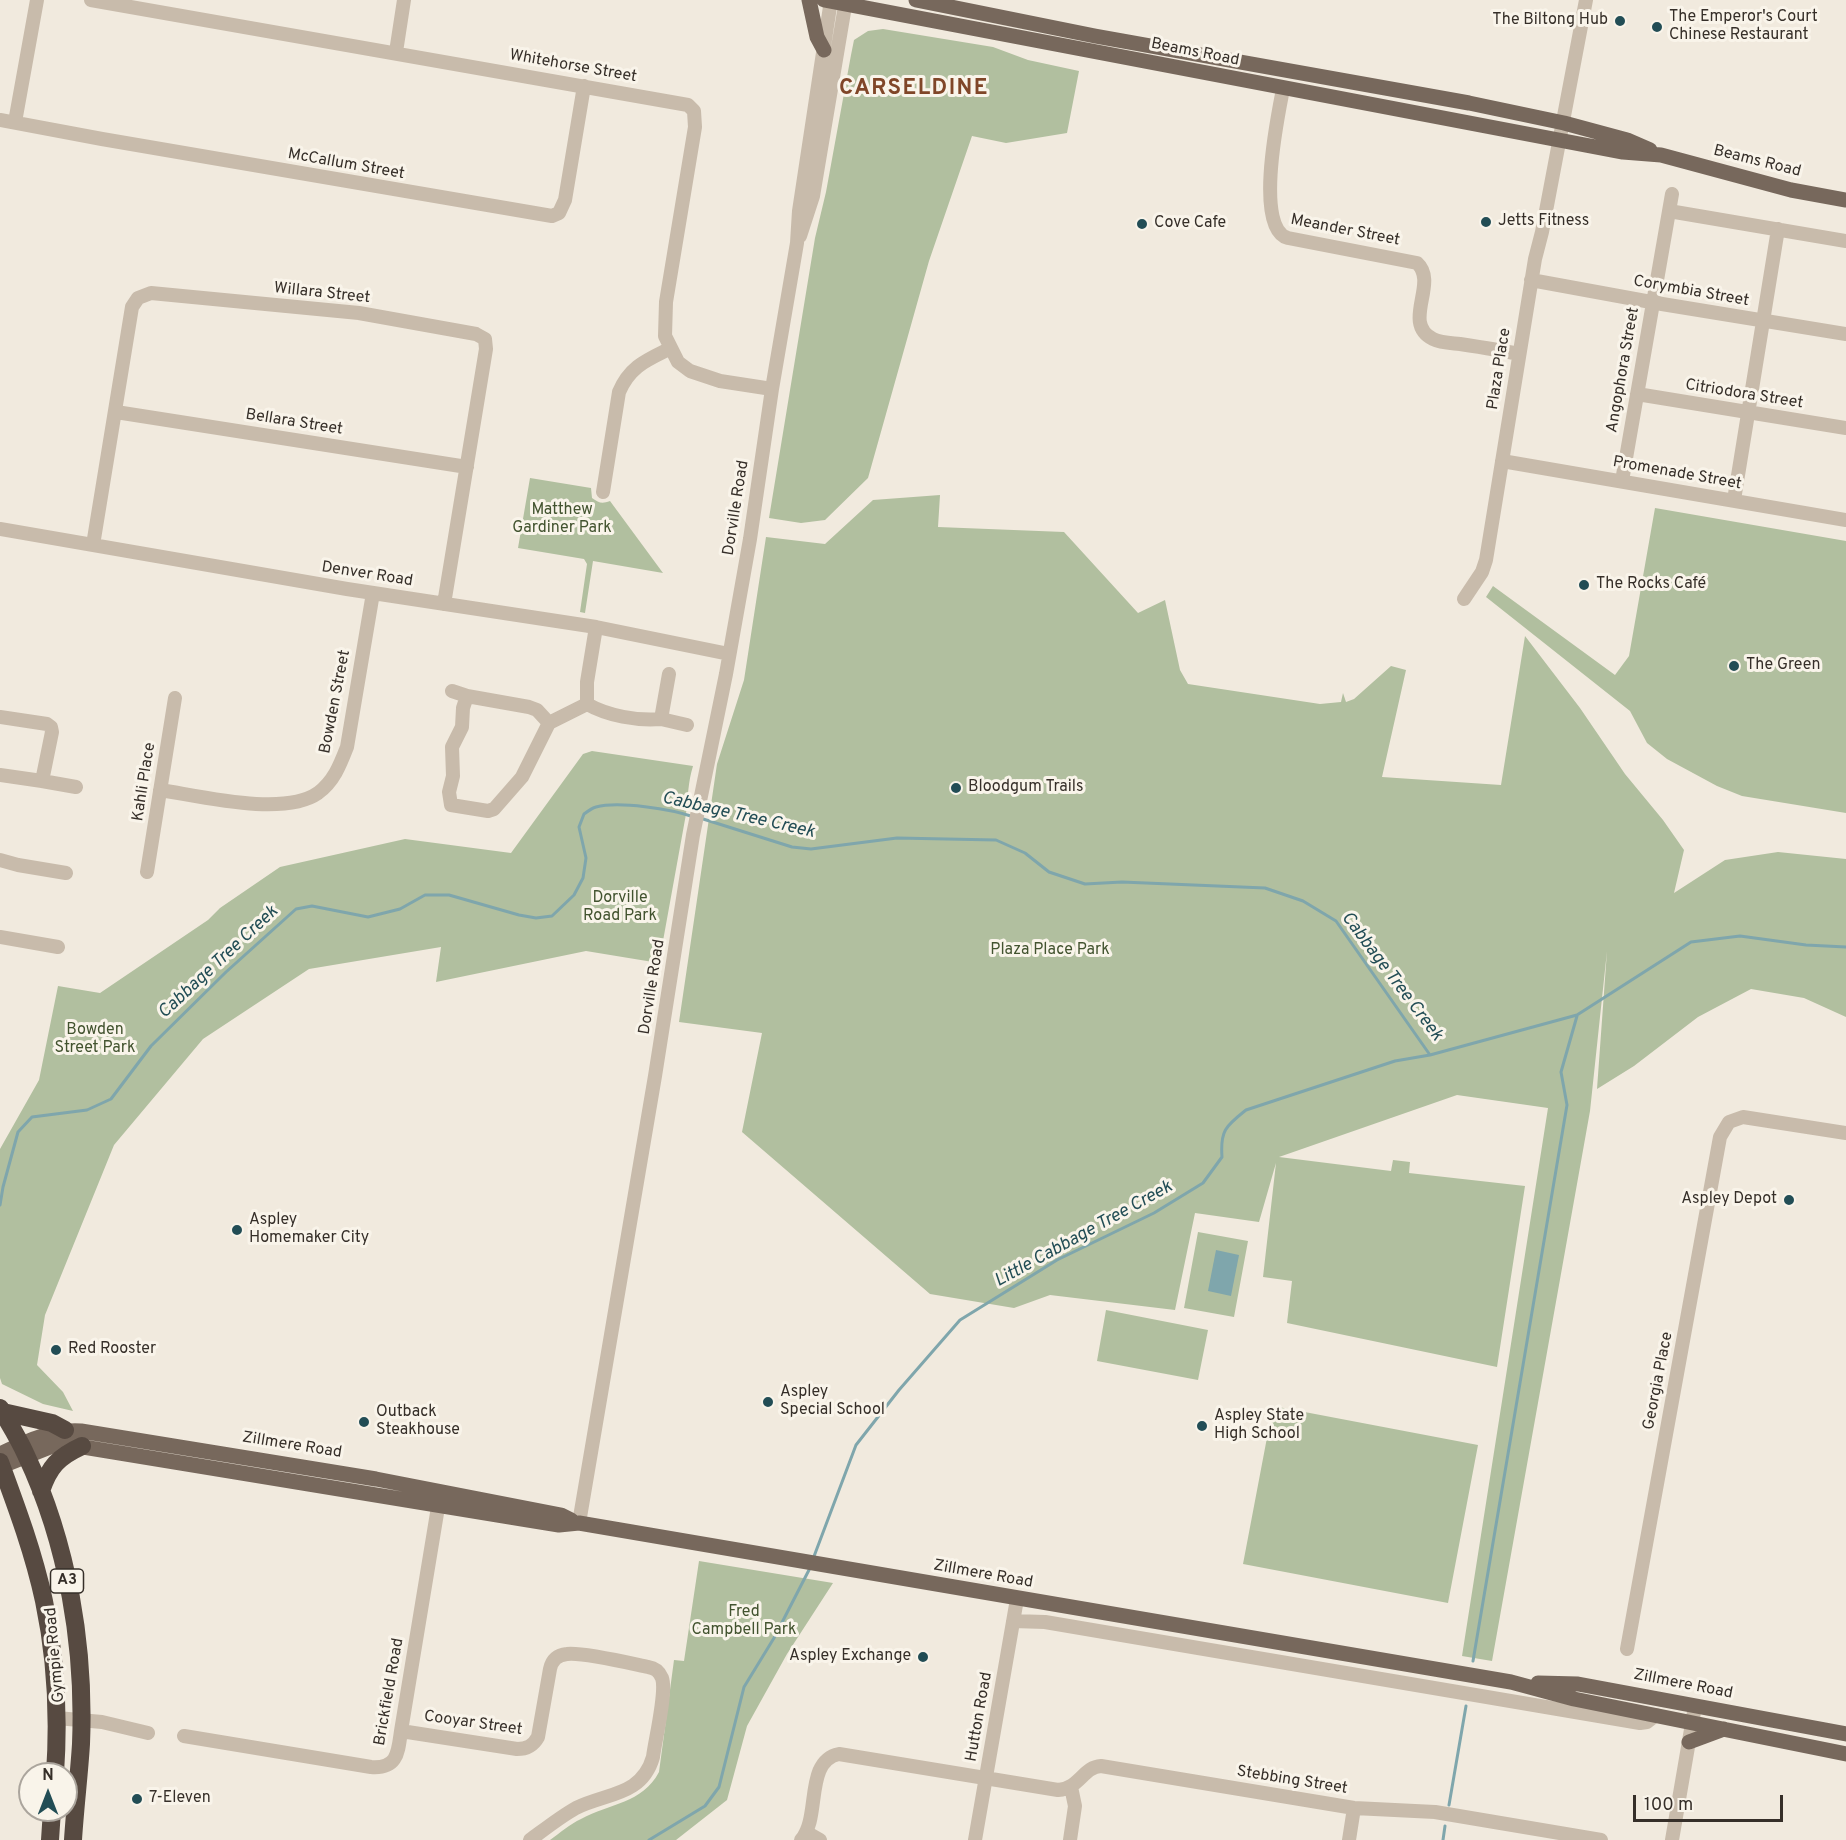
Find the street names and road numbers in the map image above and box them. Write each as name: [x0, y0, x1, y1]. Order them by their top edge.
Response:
street label: Beams Road: [1149, 35, 1241, 71]
street label: Whitehorse Street: [508, 46, 638, 88]
street label: Beams Road: [1711, 142, 1803, 182]
street label: McCallum Street: [286, 145, 406, 185]
street label: Meander Street: [1289, 211, 1401, 251]
street label: Corymbia Street: [1632, 272, 1750, 312]
street label: Willara Street: [273, 279, 371, 309]
street label: Angophora Street: [1604, 306, 1644, 434]
street label: Plaza Place: [1484, 327, 1516, 411]
street label: Citriodora Street: [1684, 376, 1804, 414]
street label: Bellara Street: [244, 406, 344, 440]
street label: Promenade Street: [1611, 453, 1743, 495]
street label: Dorville Road: [720, 459, 754, 557]
street label: Denver Road: [320, 558, 414, 592]
street label: Bowden Street: [317, 649, 355, 755]
street label: Kahli Place: [129, 741, 161, 823]
street label: Dorville Road: [636, 938, 670, 1036]
street label: Georgia Place: [1640, 1330, 1678, 1432]
street label: Zillmere Road: [241, 1429, 343, 1463]
street label: Zillmere Road: [932, 1557, 1034, 1593]
road number: A3: [50, 1569, 84, 1593]
street label: Gympie Road: [42, 1607, 70, 1703]
street label: Brickfield Road: [371, 1637, 409, 1747]
street label: Zillmere Road: [1632, 1666, 1734, 1704]
street label: Hutton Road: [963, 1671, 997, 1763]
street label: Cooyar Street: [423, 1708, 523, 1740]
street label: Stebbing Street: [1235, 1763, 1349, 1799]

